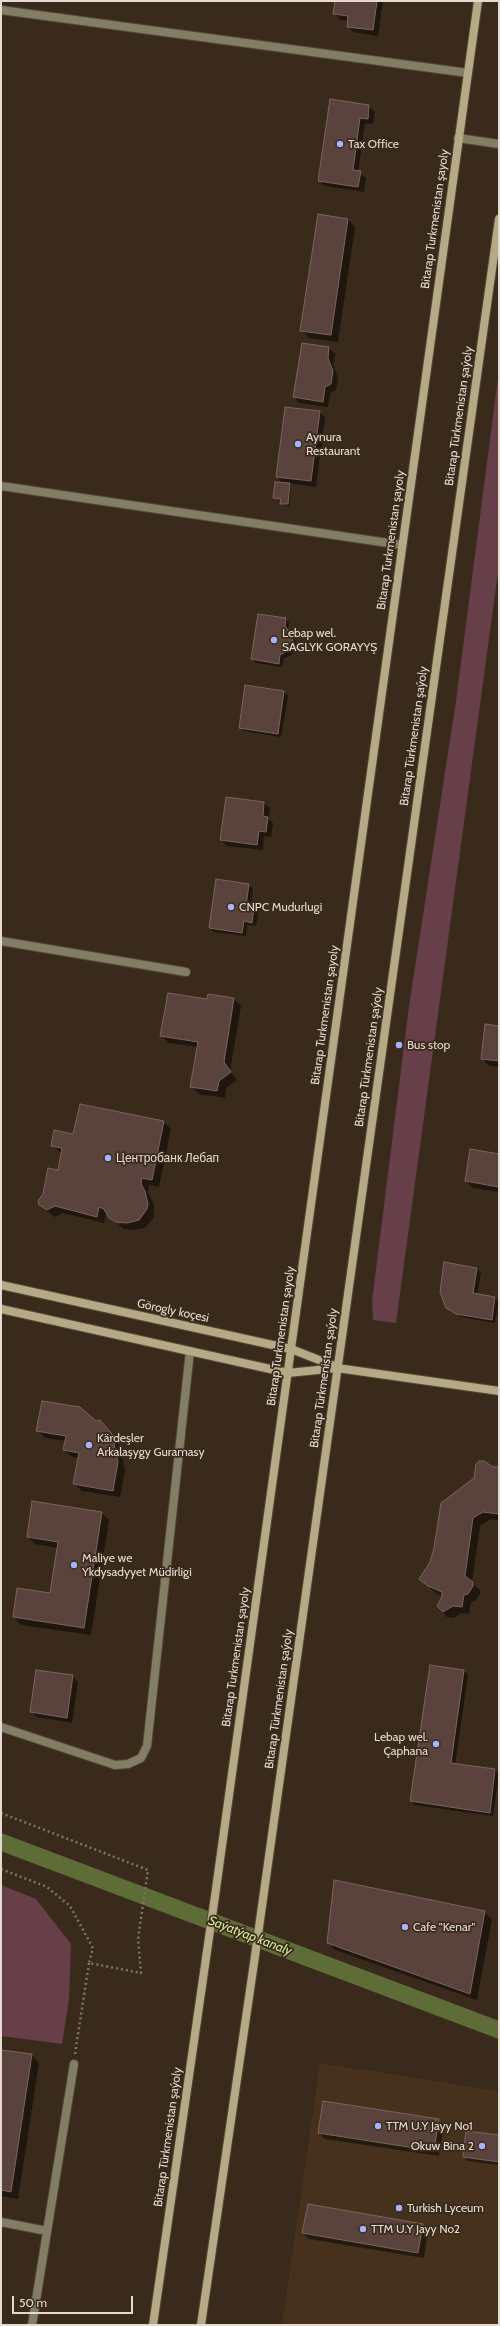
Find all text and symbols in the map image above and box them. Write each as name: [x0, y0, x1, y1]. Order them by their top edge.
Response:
place label: Tax Office: [348, 137, 399, 151]
marker: Tax Office: [335, 139, 345, 149]
street label: Bitarap Turkmenistan şayoly: [418, 148, 452, 290]
street label: Bitarap Türkmenistan şaýoly: [442, 345, 476, 487]
place label: Aynura Restaurant: [306, 430, 360, 458]
marker: Aynura Restaurant: [293, 439, 303, 449]
street label: Bitarap Turkmenistan şayoly: [374, 469, 408, 611]
place label: Lebap wel. SAGLYK GORAYYŞ: [282, 626, 377, 654]
marker: Lebap wel. SAGLYK GORAYYŞ: [269, 635, 279, 645]
street label: Bitarap Türkmenistan şaýoly: [397, 665, 431, 807]
place label: CNPC Mudurlugi: [239, 900, 322, 914]
marker: CNPC Mudurlugi: [226, 902, 236, 912]
street label: Bitarap Turkmenistan şayoly: [308, 944, 342, 1086]
street label: Bitarap Türkmenistan şaýoly: [352, 986, 386, 1128]
place label: Bus stop: [407, 1038, 450, 1052]
marker: Bus stop: [394, 1040, 404, 1050]
place label: Центробанк Лебап: [116, 1151, 219, 1165]
marker: Центробанк Лебап: [103, 1153, 113, 1163]
street label: Bitarap Turkmenistan şayoly: [264, 1265, 298, 1407]
street label: Görogly koçesi: [136, 1296, 210, 1326]
street label: Bitarap Türkmenistan şaýoly: [307, 1307, 341, 1449]
place label: Kärdeşler Arkalaşygy Guramasy: [97, 1431, 205, 1459]
marker: Kärdeşler Arkalaşygy Guramasy: [84, 1440, 94, 1450]
place label: Maliye we Ykdysadyyet Müdirligi: [82, 1551, 192, 1579]
marker: Maliye we Ykdysadyyet Müdirligi: [69, 1560, 79, 1570]
street label: Bitarap Turkmenistan şayoly: [219, 1586, 253, 1728]
street label: Bitarap Türkmenistan şaýoly: [262, 1628, 296, 1770]
place label: Lebap wel. Çaphana: [374, 1730, 428, 1758]
marker: Lebap wel. Çaphana: [431, 1739, 441, 1749]
water label: Saýatýap kanaly: [206, 1913, 294, 1959]
place label: Cafe "Kenar": [413, 1920, 475, 1934]
marker: Cafe "Kenar": [400, 1922, 410, 1932]
street label: Bitarap Türkmenistan şaýoly: [151, 2066, 185, 2208]
place label: TTM U.Y Jayy No1: [386, 2119, 473, 2133]
marker: TTM U.Y Jayy No1: [373, 2121, 383, 2131]
place label: Okuw Bina 2: [411, 2139, 474, 2153]
marker: Okuw Bina 2: [477, 2141, 487, 2151]
place label: Turkish Lyceum: [407, 2201, 484, 2215]
marker: Turkish Lyceum: [394, 2203, 404, 2213]
place label: TTM U.Y Jayy No2: [371, 2222, 460, 2236]
marker: TTM U.Y Jayy No2: [358, 2224, 368, 2234]
scale bar: [14, 2288, 135, 2314]
text: 50 m: [19, 2295, 47, 2310]

